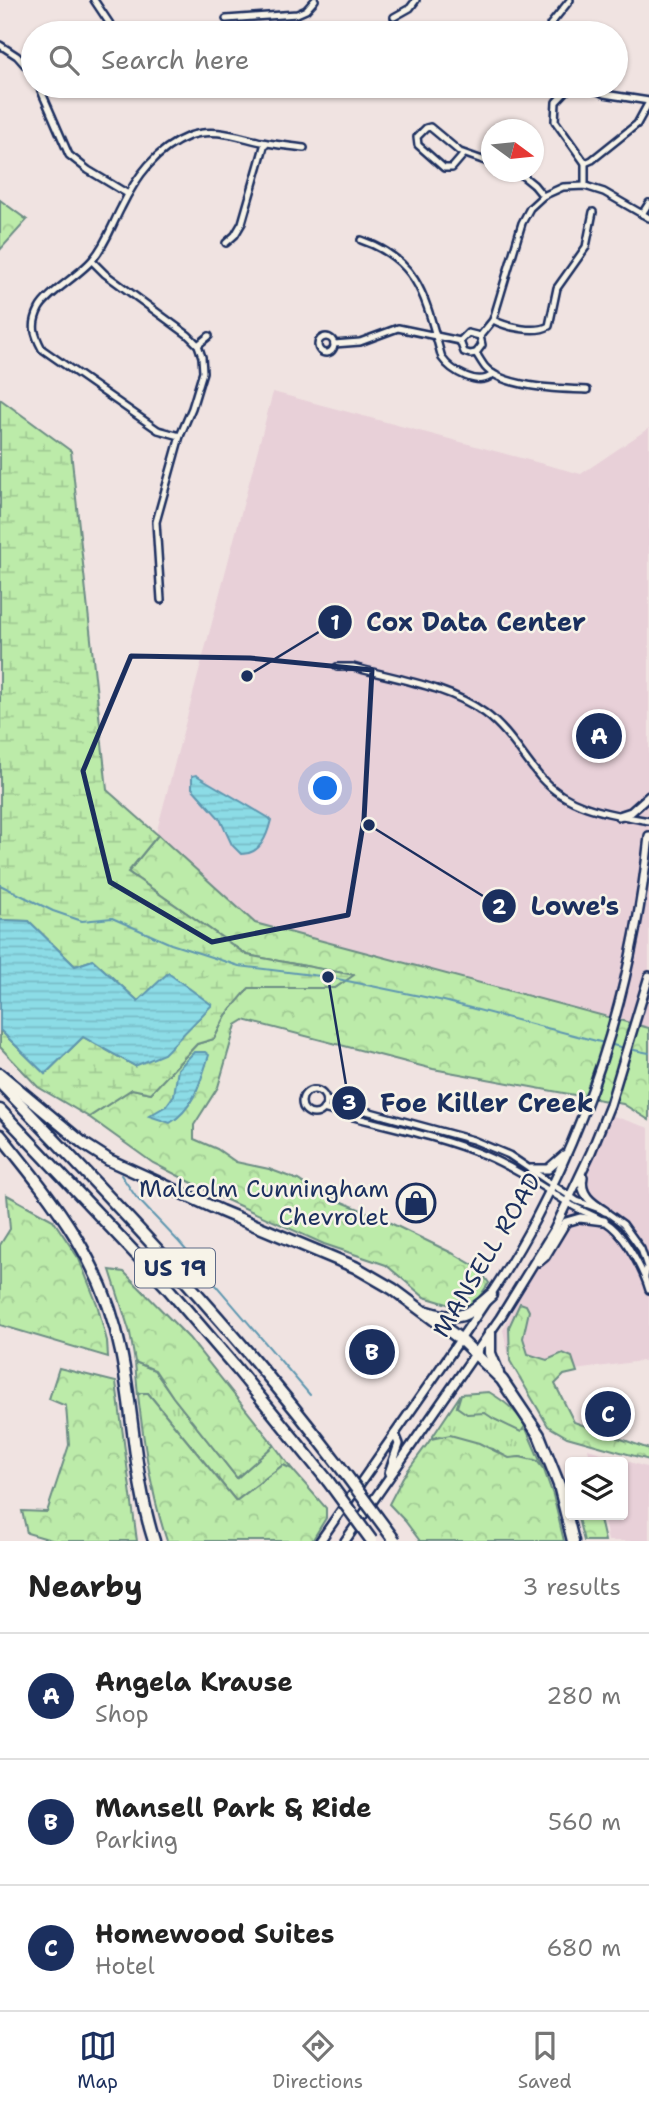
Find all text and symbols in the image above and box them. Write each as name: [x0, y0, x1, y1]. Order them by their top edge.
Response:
search box: [21, 21, 628, 98]
icon: search: [45, 41, 83, 79]
text: Search here: [101, 42, 250, 77]
north arrow: [481, 119, 544, 182]
callout: Cox Data Center: [317, 599, 600, 646]
text: Cox Data Center: [366, 604, 586, 639]
text: 1: [330, 609, 340, 637]
pin: A: [576, 710, 622, 762]
your location: [308, 771, 342, 805]
callout: Lowe's: [482, 883, 633, 930]
text: Lowe's: [531, 888, 619, 923]
text: 2: [492, 893, 507, 921]
callout: Foe Killer Creek: [331, 1079, 608, 1126]
text: Foe Killer Creek: [380, 1085, 594, 1120]
text: 3: [342, 1089, 356, 1117]
street label: MANSELL ROAD: [425, 1167, 549, 1343]
place label: Malcolm Cunningham Chevrolet: [139, 1173, 389, 1233]
shop icon: Malcolm Cunningham Chevrolet: [395, 1182, 437, 1224]
road number: US 19: [135, 1248, 215, 1288]
pin: B: [349, 1326, 395, 1378]
pin: C: [585, 1388, 631, 1440]
map controls: [565, 1457, 628, 1520]
button: layers: [565, 1457, 628, 1520]
text: Nearby: [28, 1566, 143, 1607]
text: 3 results: [522, 1572, 621, 1602]
text: Angela Krause: [95, 1664, 293, 1699]
text: A: [42, 1681, 60, 1711]
text: 280 m: [546, 1681, 621, 1711]
text: Shop: [95, 1699, 149, 1729]
text: Mansell Park & Ride: [95, 1790, 372, 1825]
text: B: [44, 1807, 58, 1837]
text: 560 m: [548, 1807, 621, 1837]
text: Parking: [95, 1825, 178, 1855]
text: Homewood Suites: [95, 1916, 335, 1951]
text: C: [44, 1933, 58, 1963]
text: 680 m: [546, 1933, 621, 1963]
text: Hotel: [95, 1951, 155, 1981]
tab: Map: [77, 2027, 118, 2094]
tab: Directions: [273, 2027, 363, 2094]
tab: Saved: [518, 2027, 572, 2094]

